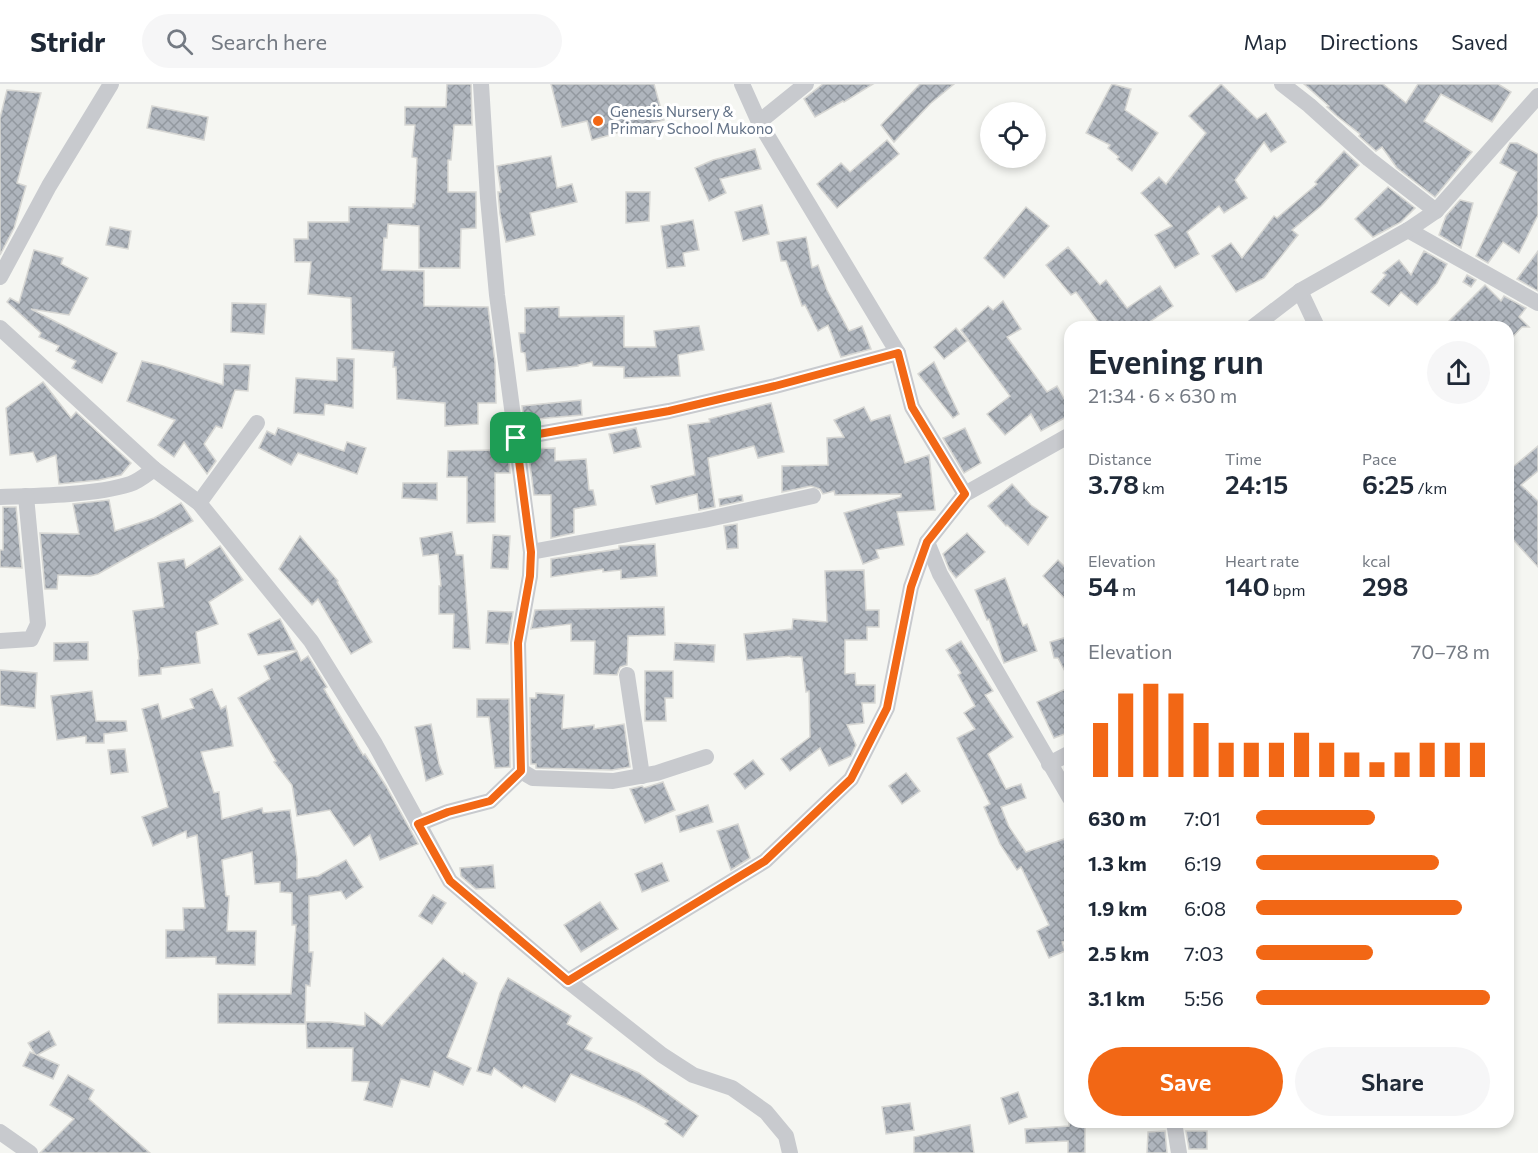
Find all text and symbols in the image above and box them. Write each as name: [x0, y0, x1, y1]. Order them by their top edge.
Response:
search box: [142, 14, 562, 68]
text: Stridr: [30, 24, 106, 58]
icon: search: [163, 25, 196, 58]
text: Search here: [211, 28, 327, 55]
text: Map: [1244, 29, 1287, 54]
text: Directions: [1320, 29, 1418, 54]
text: Saved: [1451, 29, 1508, 54]
place label: Genesis Nursery & Primary School Mukono: [610, 102, 773, 137]
map controls: [980, 102, 1046, 168]
button: locate: [980, 102, 1046, 168]
marker: Genesis Nursery & Primary School Mukono: [591, 114, 605, 128]
text: Evening run: [1088, 340, 1264, 381]
button: share: [1427, 341, 1490, 404]
text: 21:34 · 6 × 630 m: [1088, 383, 1237, 407]
pin: [490, 412, 541, 463]
icon: arrive: [499, 421, 532, 454]
text: Distance: [1088, 449, 1152, 468]
text: Time: [1225, 449, 1262, 468]
text: Pace: [1362, 449, 1397, 468]
text: 3.78: [1088, 468, 1139, 499]
text: 24:15: [1225, 468, 1288, 499]
text: 6:25: [1362, 468, 1414, 499]
text: km: [1139, 478, 1165, 497]
text: /km: [1414, 478, 1447, 497]
text: Elevation: [1088, 551, 1156, 570]
text: Heart rate: [1225, 551, 1299, 570]
text: kcal: [1362, 551, 1391, 570]
text: 54: [1088, 570, 1119, 601]
text: 140: [1225, 570, 1270, 601]
text: 298: [1362, 570, 1408, 601]
text: m: [1119, 580, 1136, 599]
text: bpm: [1270, 580, 1306, 599]
text: Elevation: [1088, 639, 1173, 663]
text: 70–78 m: [1411, 639, 1490, 663]
text: 630 m: [1088, 806, 1146, 830]
text: 7:01: [1184, 806, 1221, 830]
text: 1.3 km: [1088, 851, 1147, 875]
text: 6:19: [1184, 851, 1222, 875]
text: 1.9 km: [1088, 896, 1147, 920]
text: 6:08: [1184, 896, 1226, 920]
text: 2.5 km: [1088, 941, 1149, 965]
text: 7:03: [1184, 941, 1224, 965]
text: 3.1 km: [1088, 986, 1145, 1010]
text: 5:56: [1184, 986, 1224, 1010]
button: Save: [1088, 1047, 1283, 1116]
button: Share: [1295, 1047, 1490, 1116]

